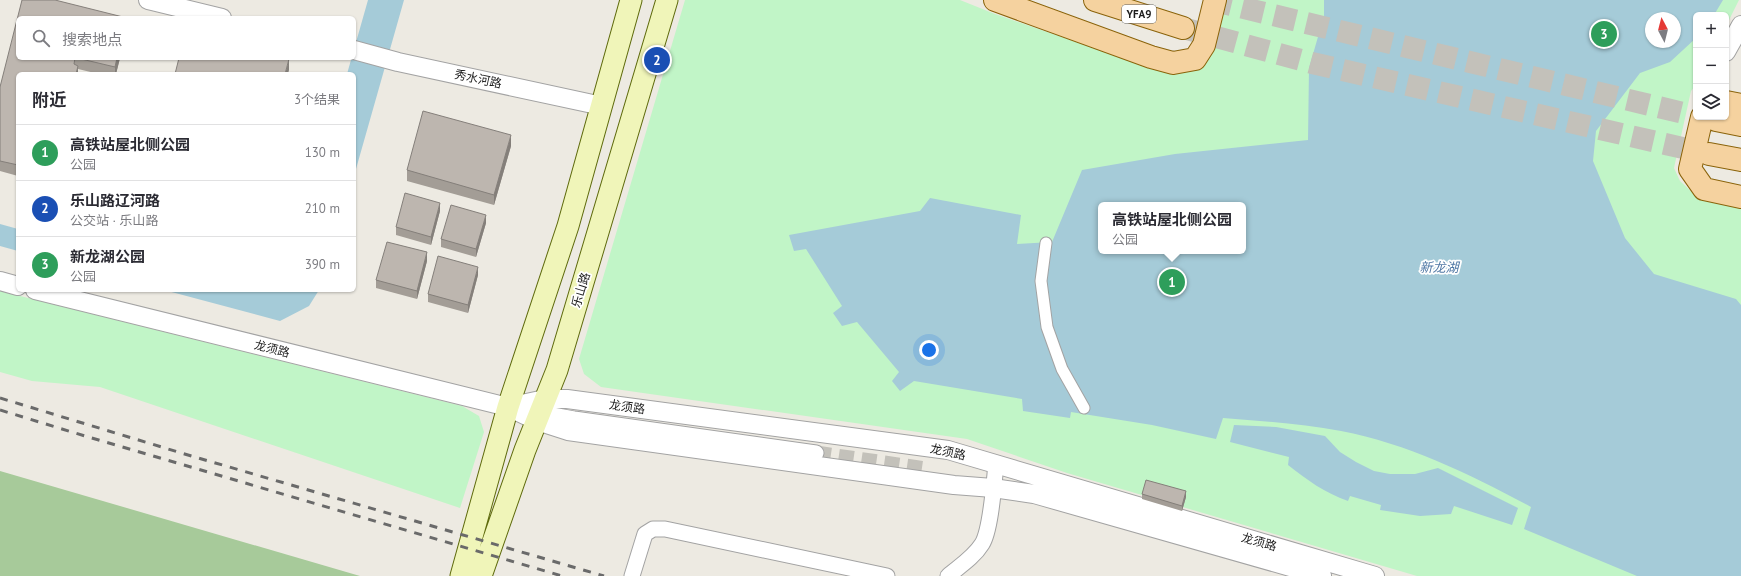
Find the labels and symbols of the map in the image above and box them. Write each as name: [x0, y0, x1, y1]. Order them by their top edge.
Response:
road number: YFA9: [1122, 5, 1156, 23]
north arrow: [1645, 12, 1681, 48]
pin: 3: [1591, 19, 1617, 49]
pin: 2: [644, 45, 670, 75]
street label: 秀水河路: [453, 66, 503, 91]
water label: 新龙湖: [1419, 259, 1460, 276]
pin: 1: [1159, 267, 1185, 297]
street label: 乐山路: [568, 270, 593, 309]
street label: 龙须路: [253, 337, 291, 360]
your location: [919, 340, 939, 360]
street label: 龙须路: [608, 397, 646, 416]
street label: 龙须路: [929, 440, 967, 463]
street label: 龙须路: [1240, 529, 1279, 554]

